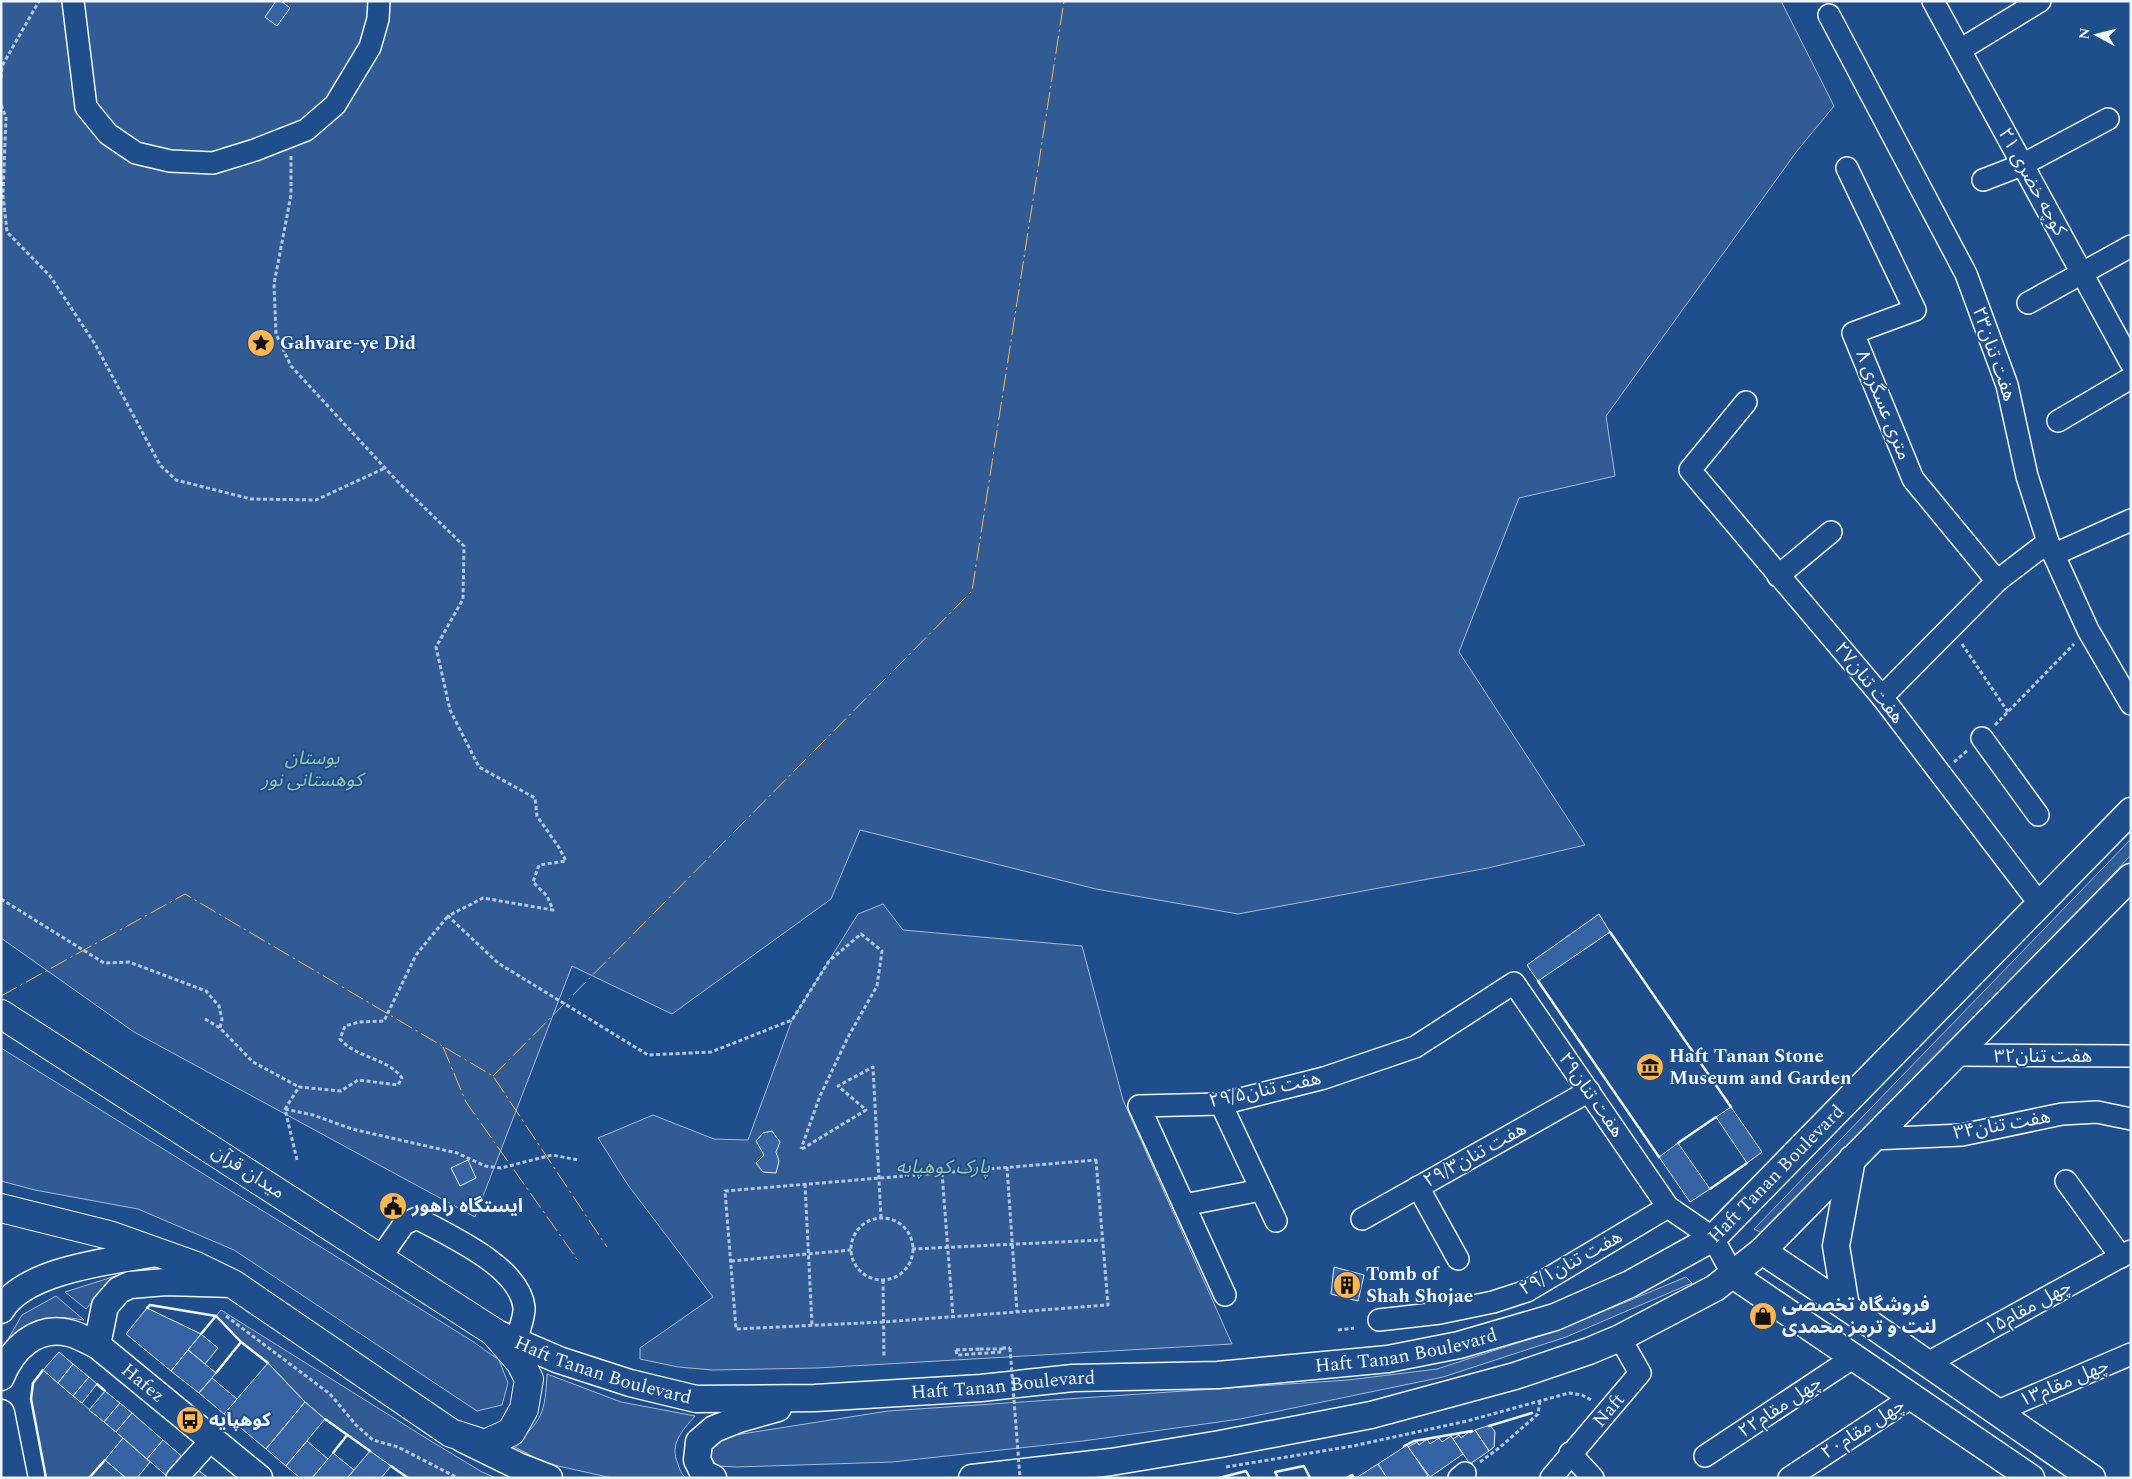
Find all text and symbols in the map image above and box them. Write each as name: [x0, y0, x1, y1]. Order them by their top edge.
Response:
north arrow: [2072, 10, 2122, 60]
text: N: [2073, 27, 2096, 40]
street label: کوچه خضری ۲۱: [1990, 123, 2074, 242]
street label: هفت تنان۲۳: [1964, 303, 2024, 405]
place icon: Gahvare-ye Did: [246, 328, 276, 358]
place label: Gahvare-ye Did: [280, 329, 416, 358]
street label: ۸ متری عسگری: [1848, 345, 1918, 465]
street label: هفت تنان۲۷: [1827, 636, 1911, 730]
park label: بوستان کوهستانی نور: [259, 744, 367, 795]
place label: Haft Tanan Stone Museum and Garden: [1669, 1042, 1852, 1093]
street label: هفت تنان۳۲: [1994, 1042, 2092, 1071]
street label: هفت تنان۲۹: [1551, 1046, 1631, 1144]
museum icon: Haft Tanan Stone Museum and Garden: [1635, 1052, 1665, 1082]
street label: ۲۹/۵هفت تنان: [1206, 1064, 1324, 1116]
street label: Haft Tanan Boulevard: [1701, 1098, 1851, 1250]
street label: هفت تنان۳۴: [1951, 1102, 2053, 1148]
street label: ۲۹/۳هفت تنان: [1418, 1115, 1532, 1195]
street label: میدان قرآن: [206, 1137, 290, 1207]
park label: پارک کوهپایه: [896, 1153, 990, 1182]
public building icon: ایستگاه راهور: [378, 1191, 408, 1221]
place label: ایستگاه راهور: [411, 1192, 523, 1221]
street label: ۲۹/۱هفت تنان: [1514, 1223, 1628, 1303]
place label: Tomb of Shah Shojae: [1366, 1260, 1473, 1311]
building icon: Tomb of Shah Shojae: [1332, 1270, 1362, 1300]
street label: چهل مقام۱۵: [1979, 1272, 2077, 1344]
place label: فروشگاه تخصصی لنت و ترمز محمدی: [1782, 1291, 1936, 1342]
shop icon: فروشگاه تخصصی لنت و ترمز محمدی: [1748, 1301, 1778, 1331]
street label: Haft Tanan Boulevard: [1314, 1320, 1501, 1380]
street label: Haft Tanan Boulevard: [510, 1328, 695, 1412]
street label: چهل مقام۱۳: [2014, 1351, 2114, 1415]
street label: Hafez: [115, 1356, 171, 1410]
street label: Haft Tanan Boulevard: [910, 1363, 1096, 1407]
street label: چهل مقام۲۲: [1732, 1368, 1828, 1446]
street label: Naft: [1585, 1386, 1632, 1434]
street label: چهل مقام۲۰: [1815, 1391, 1911, 1467]
bus stop icon: کوهپایه: [175, 1405, 205, 1435]
place label: کوهپایه: [209, 1406, 271, 1435]

